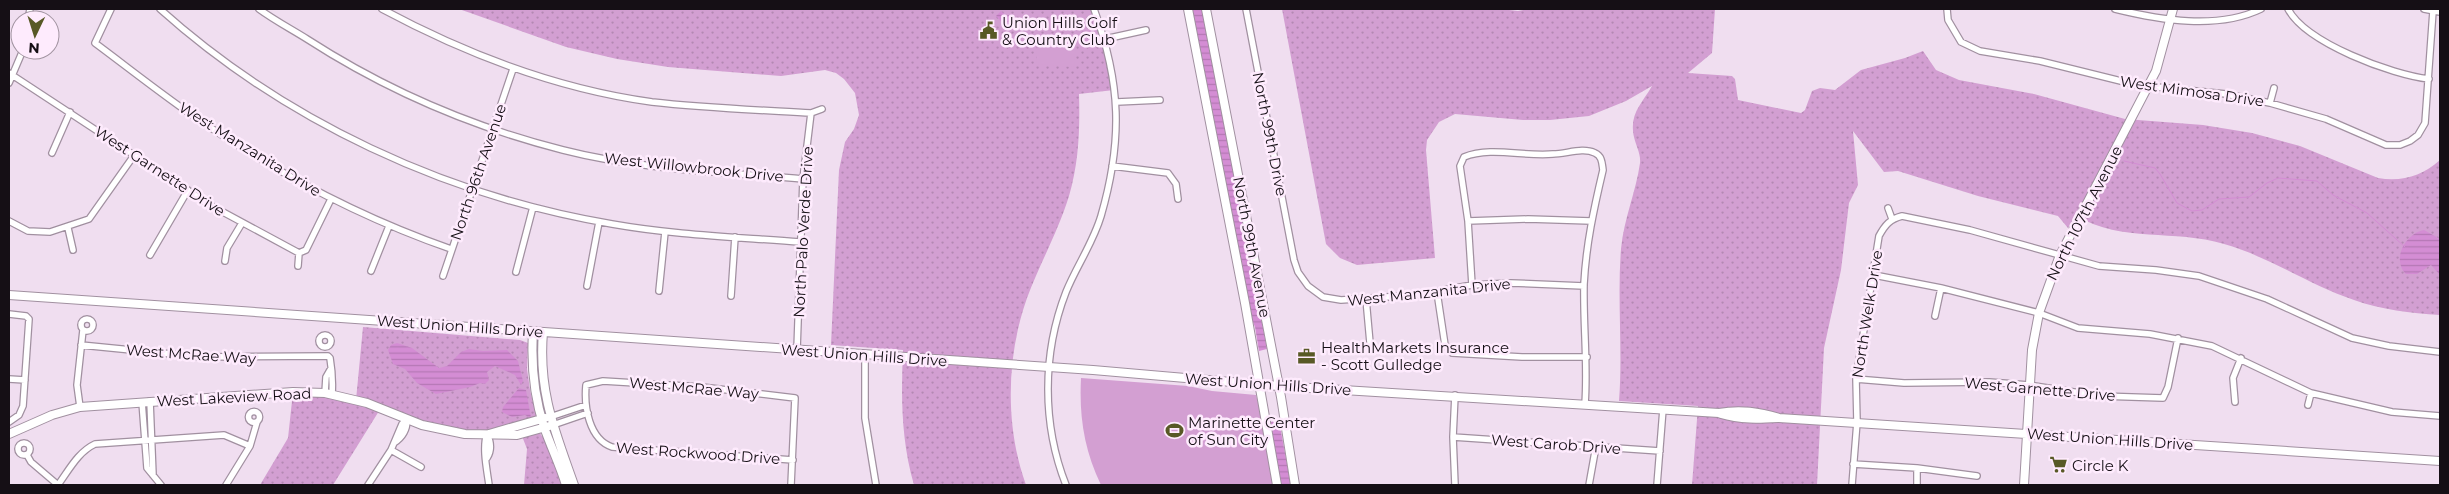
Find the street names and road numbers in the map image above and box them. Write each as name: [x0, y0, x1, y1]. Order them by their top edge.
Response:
street label: North 99th Drive: [1249, 70, 1291, 198]
street label: West Mimosa Drive: [2119, 71, 2265, 111]
street label: West Manzanita Drive: [175, 97, 325, 201]
street label: North 96th Avenue: [446, 101, 510, 243]
street label: West Garnette Drive: [91, 122, 229, 220]
street label: North 107th Avenue: [2042, 142, 2126, 284]
street label: North Palo Verde Drive: [789, 146, 817, 318]
street label: West Willowbrook Drive: [603, 148, 785, 186]
street label: North 99th Avenue: [1229, 175, 1275, 319]
street label: North Welk Drive: [1848, 249, 1886, 379]
street label: West Manzanita Drive: [1346, 274, 1512, 310]
street label: West Union Hills Drive: [376, 311, 544, 341]
street label: West McRae Way: [125, 340, 257, 368]
street label: West Union Hills Drive: [780, 340, 948, 370]
street label: West Union Hills Drive: [1184, 369, 1352, 399]
street label: West McRae Way: [628, 373, 761, 403]
street label: West Garnette Drive: [1964, 373, 2116, 405]
street label: West Lakeview Road: [156, 383, 312, 411]
street label: West Union Hills Drive: [2026, 424, 2194, 454]
street label: West Carob Drive: [1490, 430, 1622, 458]
street label: West Rockwood Drive: [615, 438, 781, 468]

